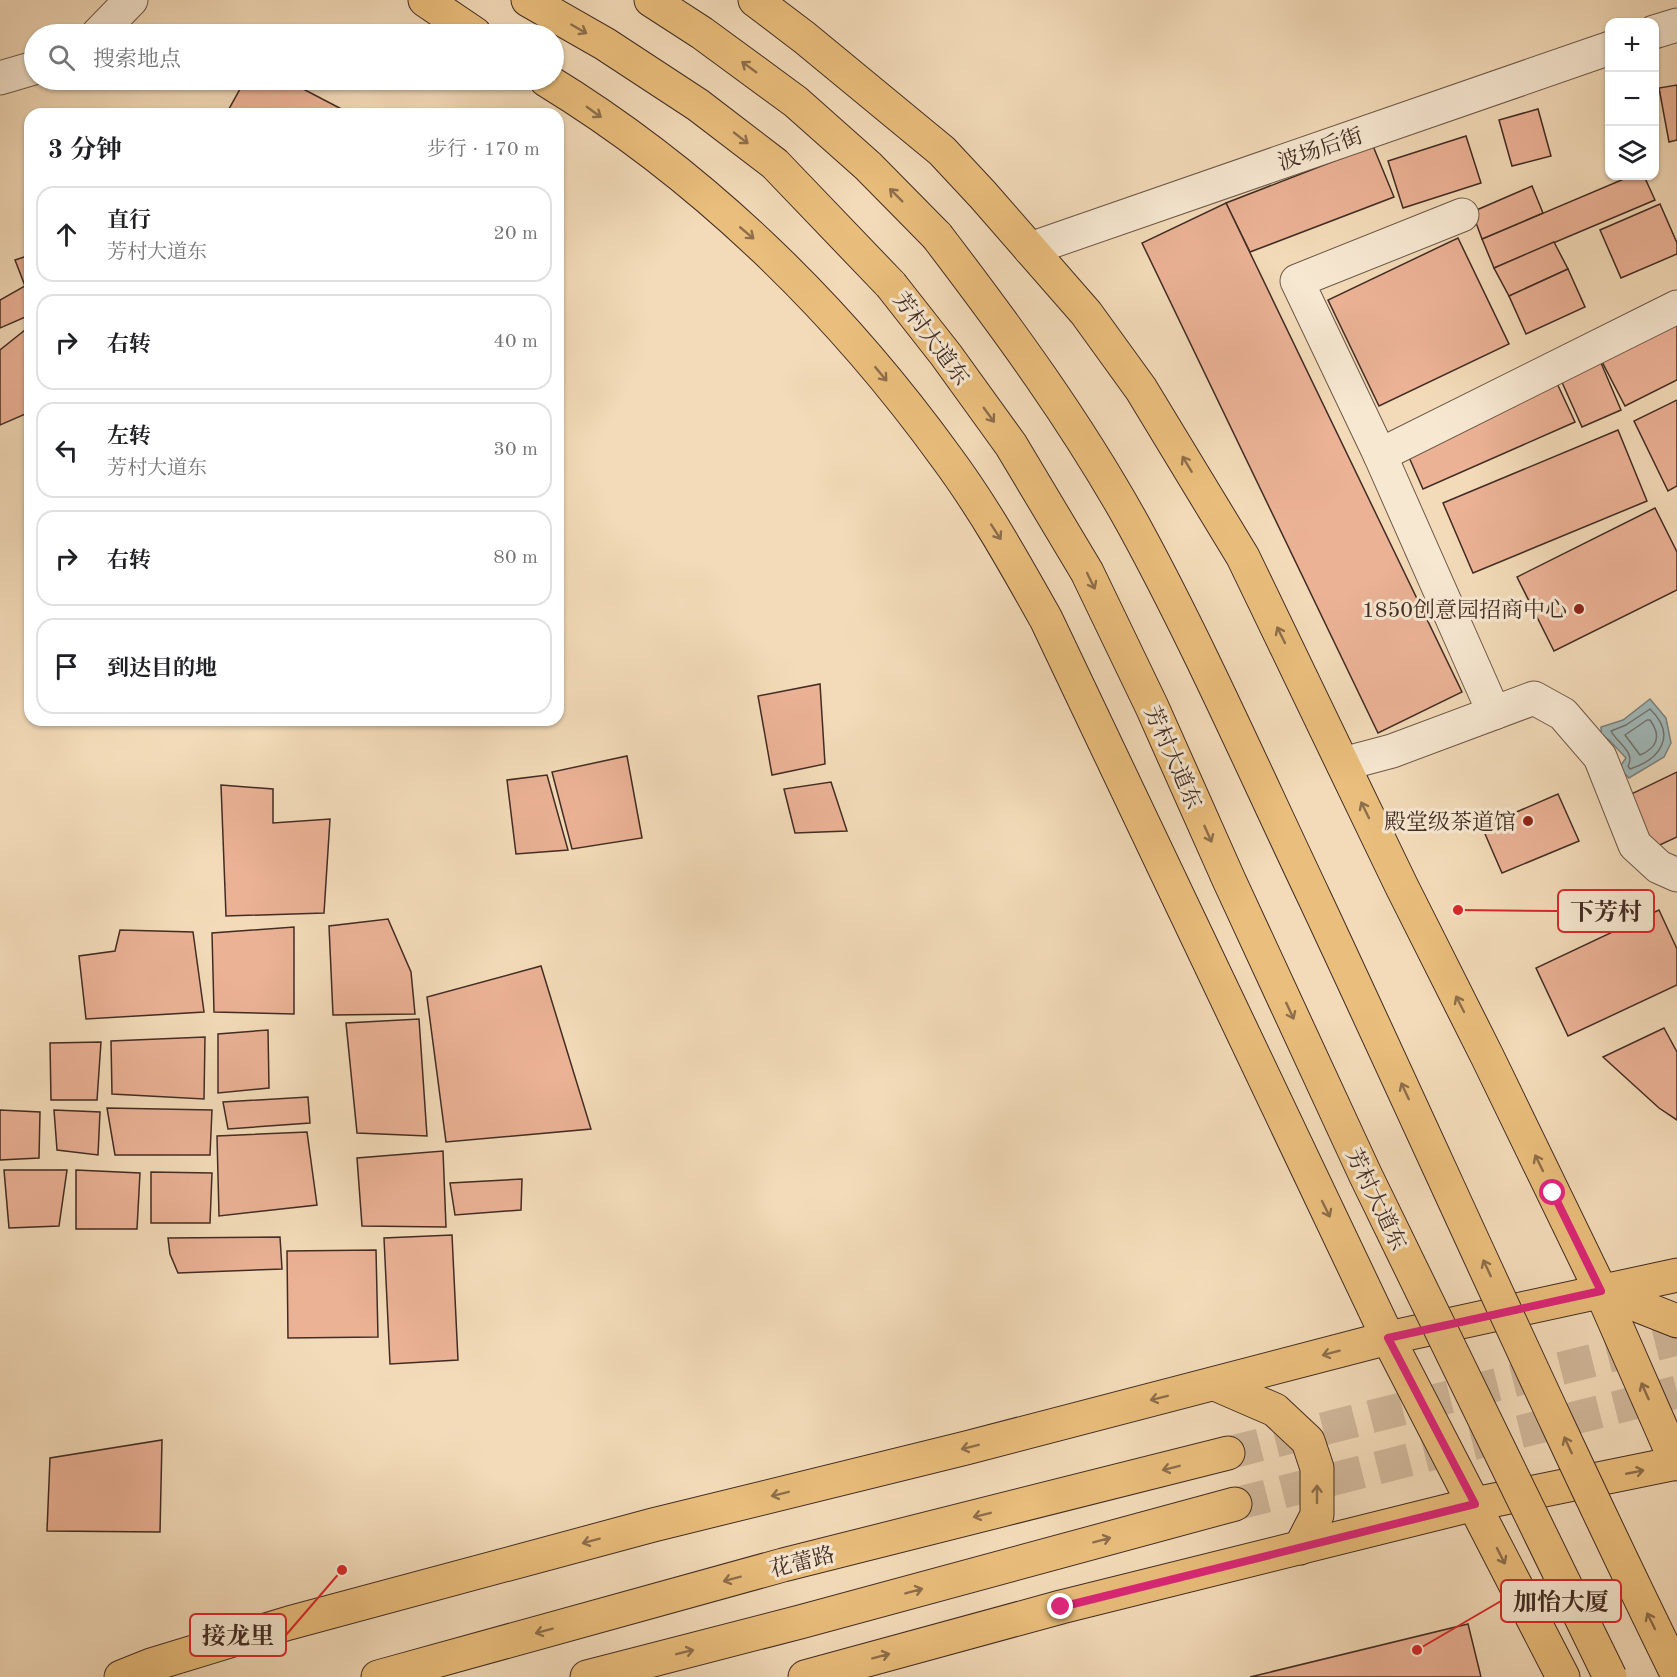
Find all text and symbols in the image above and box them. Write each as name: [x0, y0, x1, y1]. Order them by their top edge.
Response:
map controls: [1605, 18, 1659, 180]
button: +: [1605, 18, 1659, 72]
one-way arrow: [570, 23, 587, 35]
search box: [24, 24, 564, 90]
icon: search: [45, 41, 78, 74]
text: 搜索地点: [93, 49, 181, 71]
one-way arrow: [741, 61, 757, 74]
button: −: [1605, 72, 1659, 126]
one-way arrow: [586, 106, 602, 118]
street label: 波场后街: [1275, 123, 1366, 175]
button: layers: [1605, 126, 1659, 180]
one-way arrow: [732, 131, 748, 144]
text: 3 分钟: [48, 138, 122, 164]
text: 步行 · 170 m: [427, 140, 540, 160]
one-way arrow: [889, 187, 903, 202]
text: 直行: [107, 210, 151, 232]
icon: ahead: [50, 218, 83, 251]
text: 20 m: [493, 224, 538, 244]
one-way arrow: [739, 226, 754, 240]
text: 芳村大道东: [107, 243, 207, 263]
street label: 芳村大道东: [889, 287, 974, 390]
icon: right: [50, 326, 83, 359]
text: 40 m: [493, 332, 538, 352]
text: 右转: [107, 334, 151, 356]
one-way arrow: [874, 366, 888, 381]
one-way arrow: [983, 407, 995, 423]
text: 左转: [107, 426, 151, 448]
icon: left: [50, 434, 83, 467]
text: 30 m: [493, 440, 538, 460]
one-way arrow: [1180, 456, 1192, 473]
text: 芳村大道东: [107, 459, 207, 479]
one-way arrow: [989, 523, 1002, 540]
icon: right: [50, 542, 83, 575]
text: 80 m: [493, 548, 538, 568]
text: 右转: [107, 550, 151, 572]
one-way arrow: [1086, 572, 1098, 590]
place label: 1850创意园招商中心: [1362, 598, 1567, 622]
marker: 1850创意园招商中心: [1572, 602, 1586, 616]
one-way arrow: [1275, 626, 1287, 644]
icon: arrive: [50, 650, 83, 683]
text: 到达目的地: [107, 658, 217, 680]
street label: 芳村大道东: [1140, 702, 1206, 813]
one-way arrow: [1359, 802, 1371, 820]
place label: 殿堂级茶道馆: [1384, 810, 1516, 834]
marker: 殿堂级茶道馆: [1521, 814, 1535, 828]
one-way arrow: [1203, 825, 1215, 843]
callout: 下芳村: [1558, 890, 1654, 932]
text: 下芳村: [1570, 899, 1642, 926]
one-way arrow: [1454, 996, 1466, 1014]
one-way arrow: [1284, 1002, 1296, 1020]
one-way arrow: [1398, 1082, 1410, 1100]
street label: 芳村大道东: [1341, 1145, 1411, 1254]
one-way arrow: [1532, 1155, 1544, 1173]
route start: [1539, 1179, 1565, 1205]
one-way arrow: [1321, 1199, 1333, 1217]
one-way arrow: [1480, 1259, 1492, 1277]
one-way arrow: [1322, 1348, 1341, 1359]
one-way arrow: [1639, 1382, 1650, 1400]
one-way arrow: [1150, 1393, 1169, 1405]
one-way arrow: [1562, 1436, 1574, 1454]
one-way arrow: [961, 1441, 980, 1453]
one-way arrow: [1162, 1462, 1181, 1474]
one-way arrow: [1625, 1466, 1644, 1477]
one-way arrow: [1311, 1484, 1323, 1504]
one-way arrow: [771, 1488, 790, 1500]
one-way arrow: [973, 1510, 992, 1522]
one-way arrow: [1092, 1534, 1111, 1545]
one-way arrow: [582, 1536, 601, 1548]
street label: 花蕾路: [767, 1542, 837, 1582]
one-way arrow: [1496, 1547, 1507, 1565]
one-way arrow: [723, 1574, 742, 1586]
callout: 加怡大厦: [1501, 1580, 1621, 1622]
one-way arrow: [904, 1585, 923, 1597]
text: 加怡大厦: [1513, 1589, 1609, 1616]
route end: [1047, 1593, 1073, 1619]
one-way arrow: [1645, 1613, 1657, 1631]
callout: 接龙里: [190, 1614, 286, 1656]
text: 接龙里: [202, 1623, 274, 1650]
one-way arrow: [535, 1626, 554, 1637]
one-way arrow: [675, 1646, 694, 1657]
one-way arrow: [871, 1650, 890, 1661]

